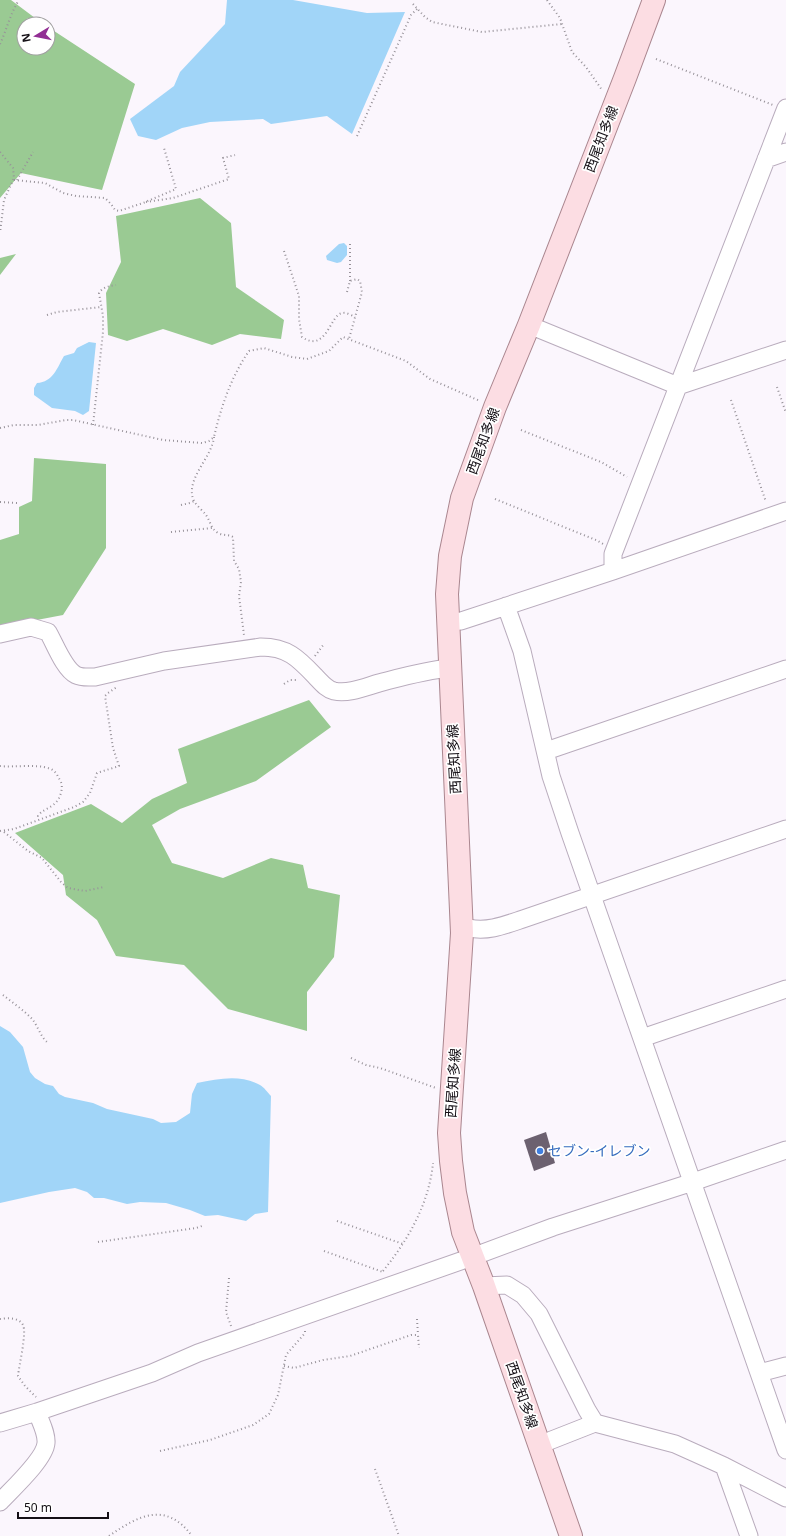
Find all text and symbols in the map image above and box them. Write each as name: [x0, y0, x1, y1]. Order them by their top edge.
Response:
north arrow: [16, 16, 56, 56]
text: N: [17, 32, 34, 44]
street label: 西尾知多線: [579, 103, 622, 175]
street label: 西尾知多線: [462, 405, 503, 477]
street label: 西尾知多線: [442, 724, 465, 794]
street label: 西尾知多線: [441, 1047, 464, 1119]
place label: セブン-イレブン: [548, 1141, 651, 1160]
marker: セブン-イレブン: [535, 1146, 545, 1156]
street label: 西尾知多線: [502, 1359, 543, 1431]
scale bar: [18, 1494, 108, 1520]
text: 50 m: [24, 1499, 52, 1516]

